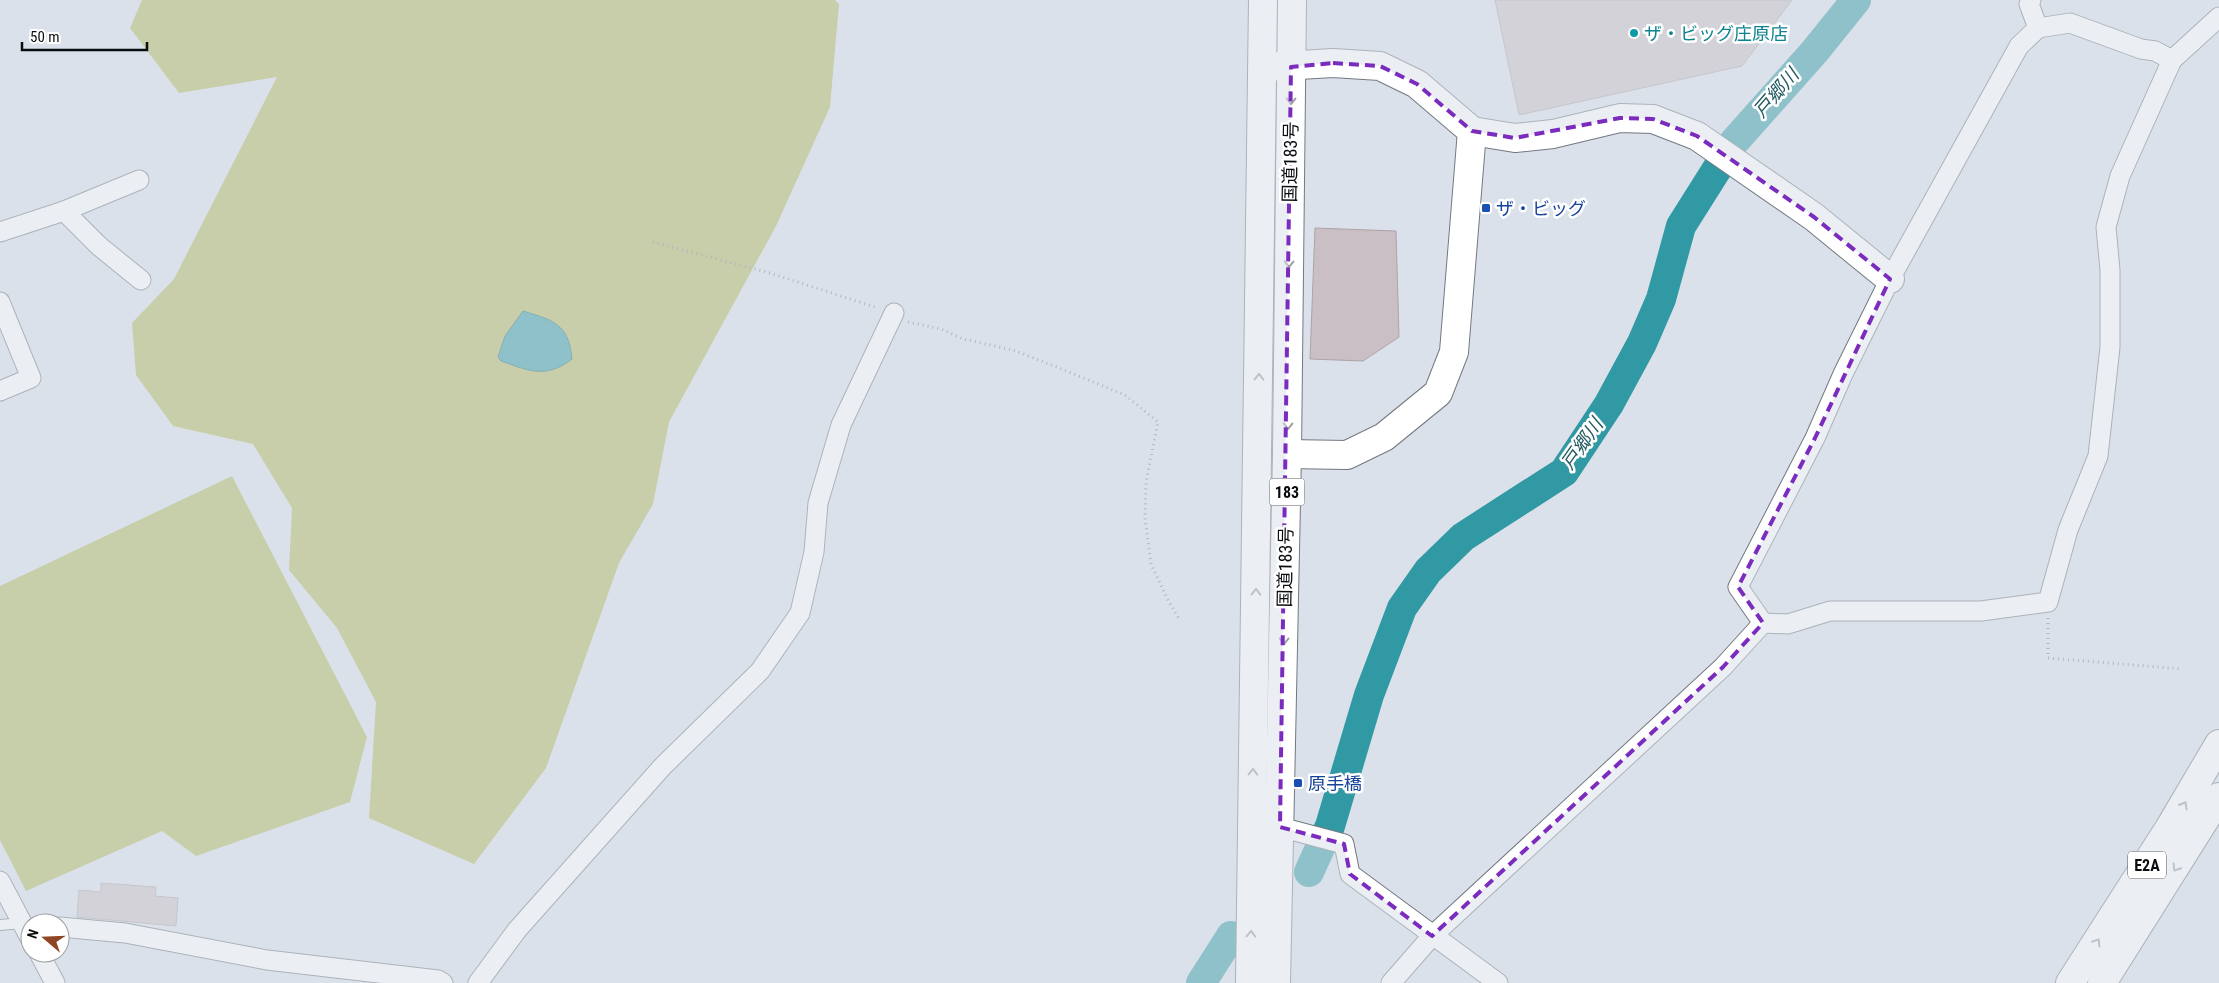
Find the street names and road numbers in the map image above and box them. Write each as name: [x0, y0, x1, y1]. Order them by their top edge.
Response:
street label: 国道183号: [1279, 121, 1301, 203]
road number: 183: [1270, 478, 1304, 506]
street label: 国道183号: [1274, 526, 1296, 608]
road number: E2A: [2128, 852, 2166, 878]

